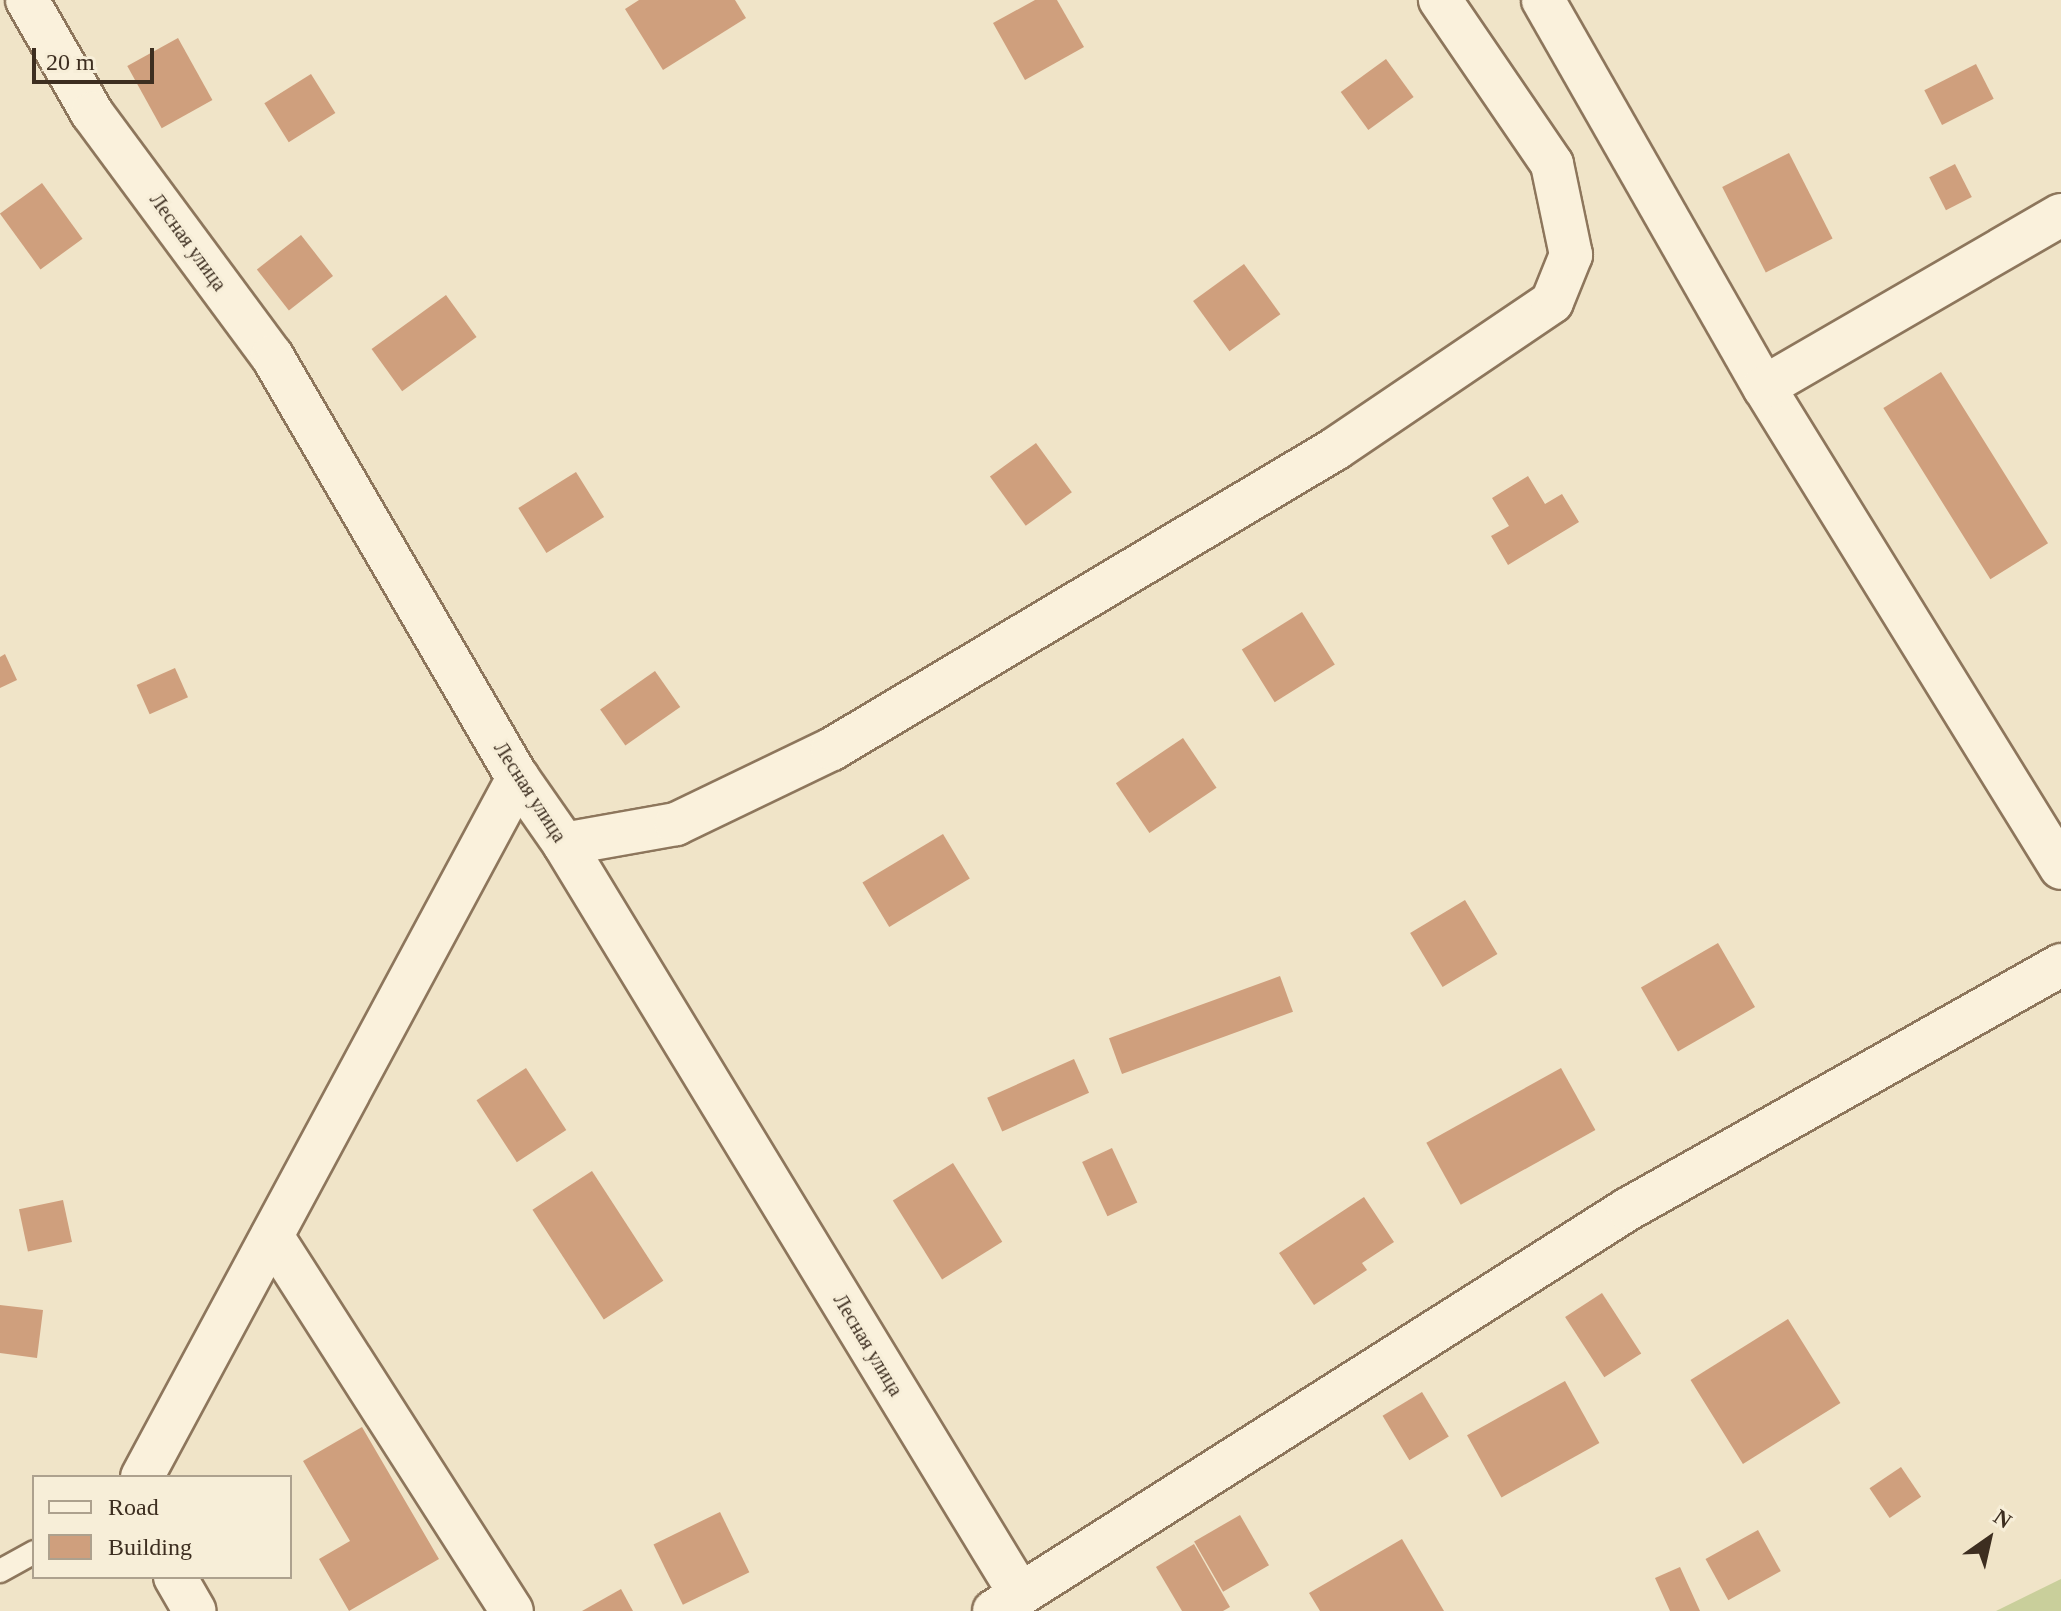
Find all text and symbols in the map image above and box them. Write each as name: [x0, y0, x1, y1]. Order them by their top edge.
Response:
scale bar: [36, 32, 158, 82]
text: 20 m: [46, 49, 95, 75]
street label: Лесная улица: [145, 188, 231, 296]
street label: Лесная улица: [489, 737, 571, 847]
street label: Лесная улица: [828, 1290, 908, 1400]
legend: [32, 1475, 292, 1579]
text: Road: [108, 1494, 159, 1520]
north arrow: [1949, 1499, 2029, 1579]
text: N: [1989, 1504, 2016, 1533]
text: Building: [108, 1534, 192, 1560]

